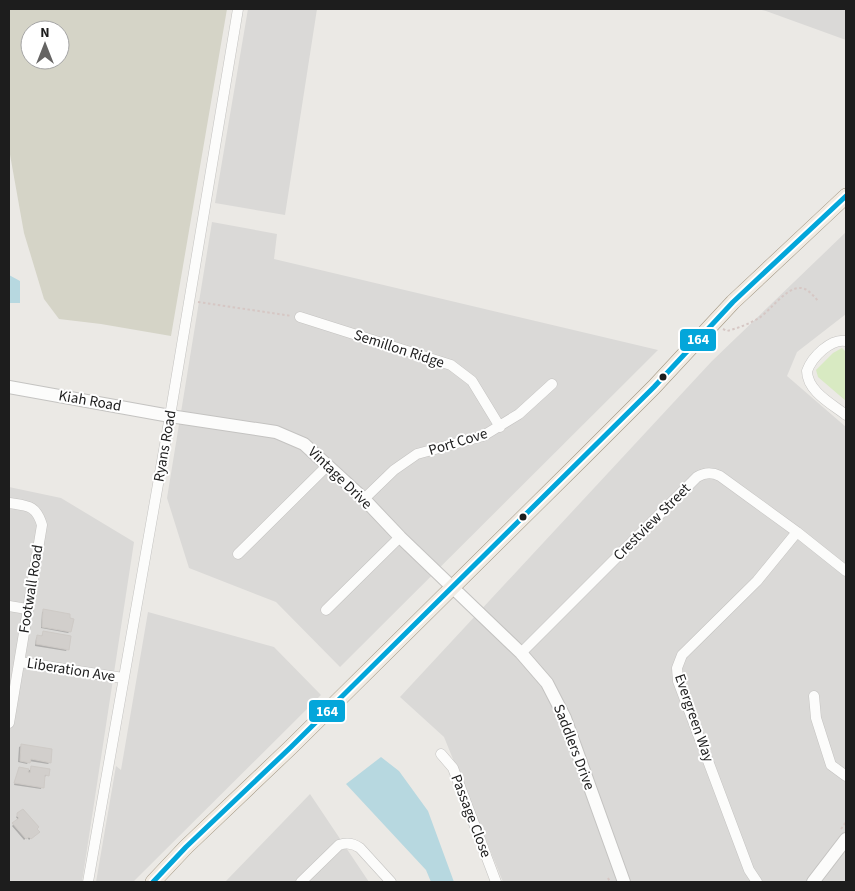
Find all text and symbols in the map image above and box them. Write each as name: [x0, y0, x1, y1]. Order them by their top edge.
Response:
north arrow: [20, 20, 70, 70]
text: N: [40, 23, 50, 43]
street label: Semillon Ridge: [351, 325, 447, 373]
line badge: 164: [679, 328, 717, 352]
text: 164: [687, 330, 710, 350]
unlabelled marker: [658, 372, 668, 382]
street label: Kiah Road: [57, 385, 123, 417]
street label: Ryans Road: [148, 408, 182, 484]
street label: Port Cove: [426, 423, 490, 461]
street label: Vintage Drive: [303, 442, 377, 514]
street label: Crestview Street: [609, 479, 695, 565]
unlabelled marker: [518, 512, 528, 522]
street label: Footwall Road: [14, 543, 48, 635]
street label: Liberation Ave: [25, 653, 117, 687]
street label: Evergreen Way: [669, 671, 719, 765]
line badge: 164: [308, 699, 346, 723]
street label: Saddlers Drive: [548, 701, 600, 793]
text: 164: [316, 702, 339, 722]
street label: Passage Close: [446, 771, 496, 861]

